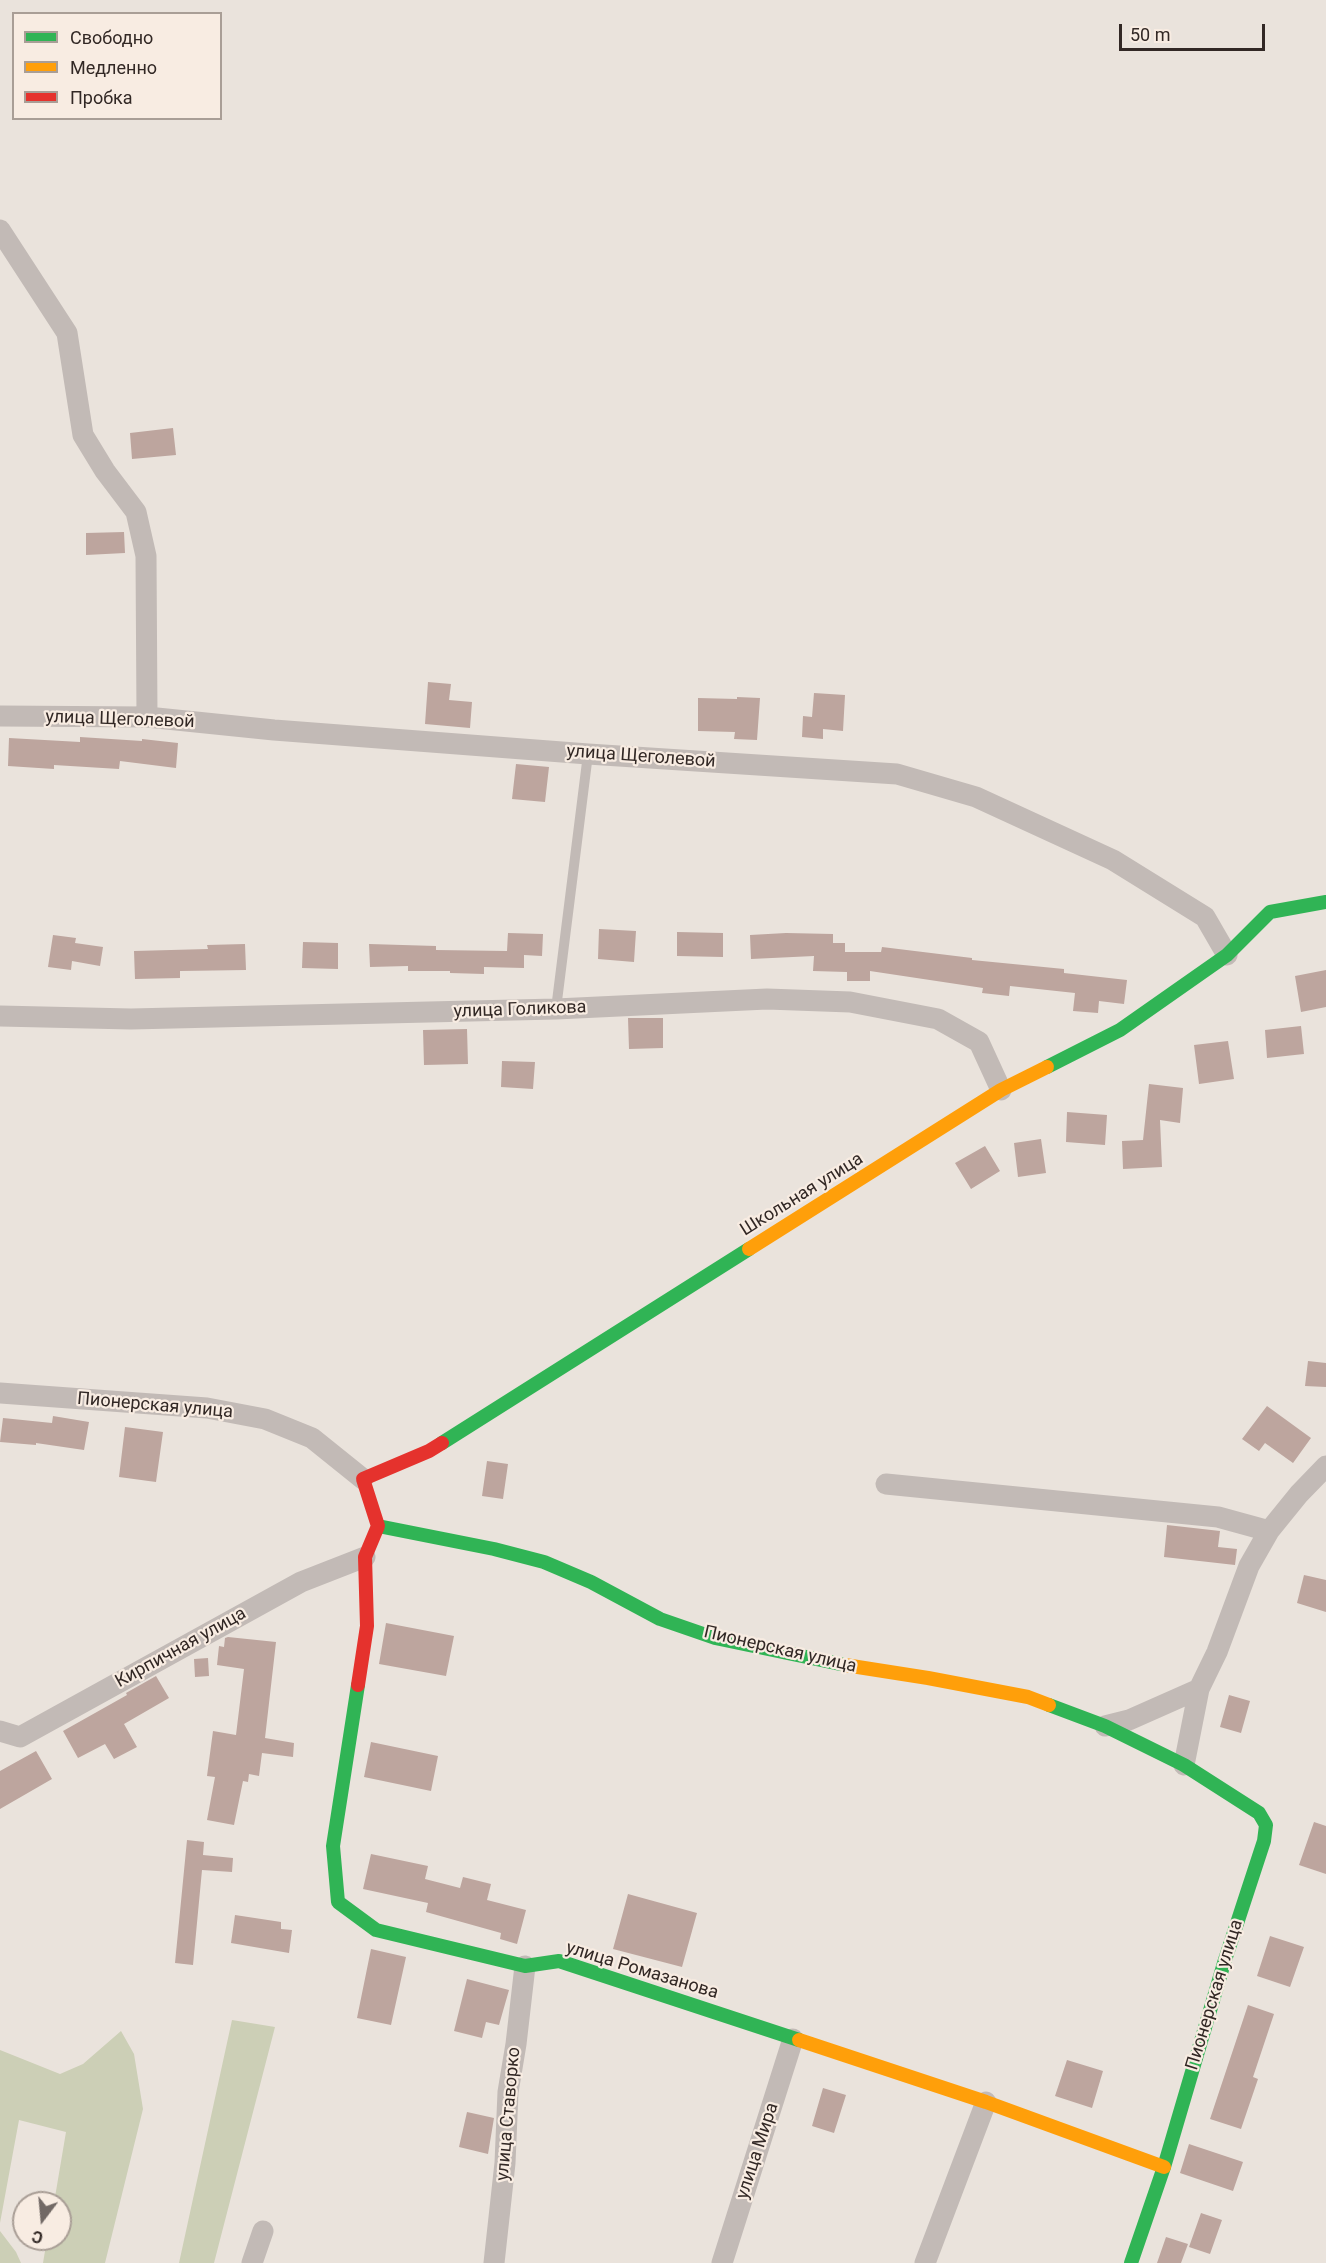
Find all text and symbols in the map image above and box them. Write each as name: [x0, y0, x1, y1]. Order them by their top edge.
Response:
legend: [12, 12, 222, 120]
scale bar: [1122, 12, 1268, 50]
text: 50 m: [1130, 24, 1170, 45]
text: Свободно: [70, 27, 153, 48]
text: Медленно: [70, 57, 157, 78]
text: Пробка: [70, 87, 133, 108]
street label: улица Щеголевой: [45, 707, 195, 733]
street label: улица Щеголевой: [566, 741, 716, 773]
street label: улица Голикова: [453, 997, 587, 1023]
street label: Школьная улица: [737, 1149, 867, 1241]
street label: Пионерская улица: [76, 1388, 234, 1424]
street label: Кирпичная улица: [112, 1603, 250, 1693]
street label: Пионерская улица: [701, 1622, 859, 1678]
street label: Пионерская улица: [1182, 1917, 1248, 2073]
street label: улица Ромазанова: [563, 1938, 721, 2004]
street label: улица Ставорко: [492, 2046, 526, 2182]
street label: улица Мира: [732, 2100, 784, 2202]
north arrow: [12, 2191, 72, 2251]
text: С: [30, 2226, 45, 2247]

